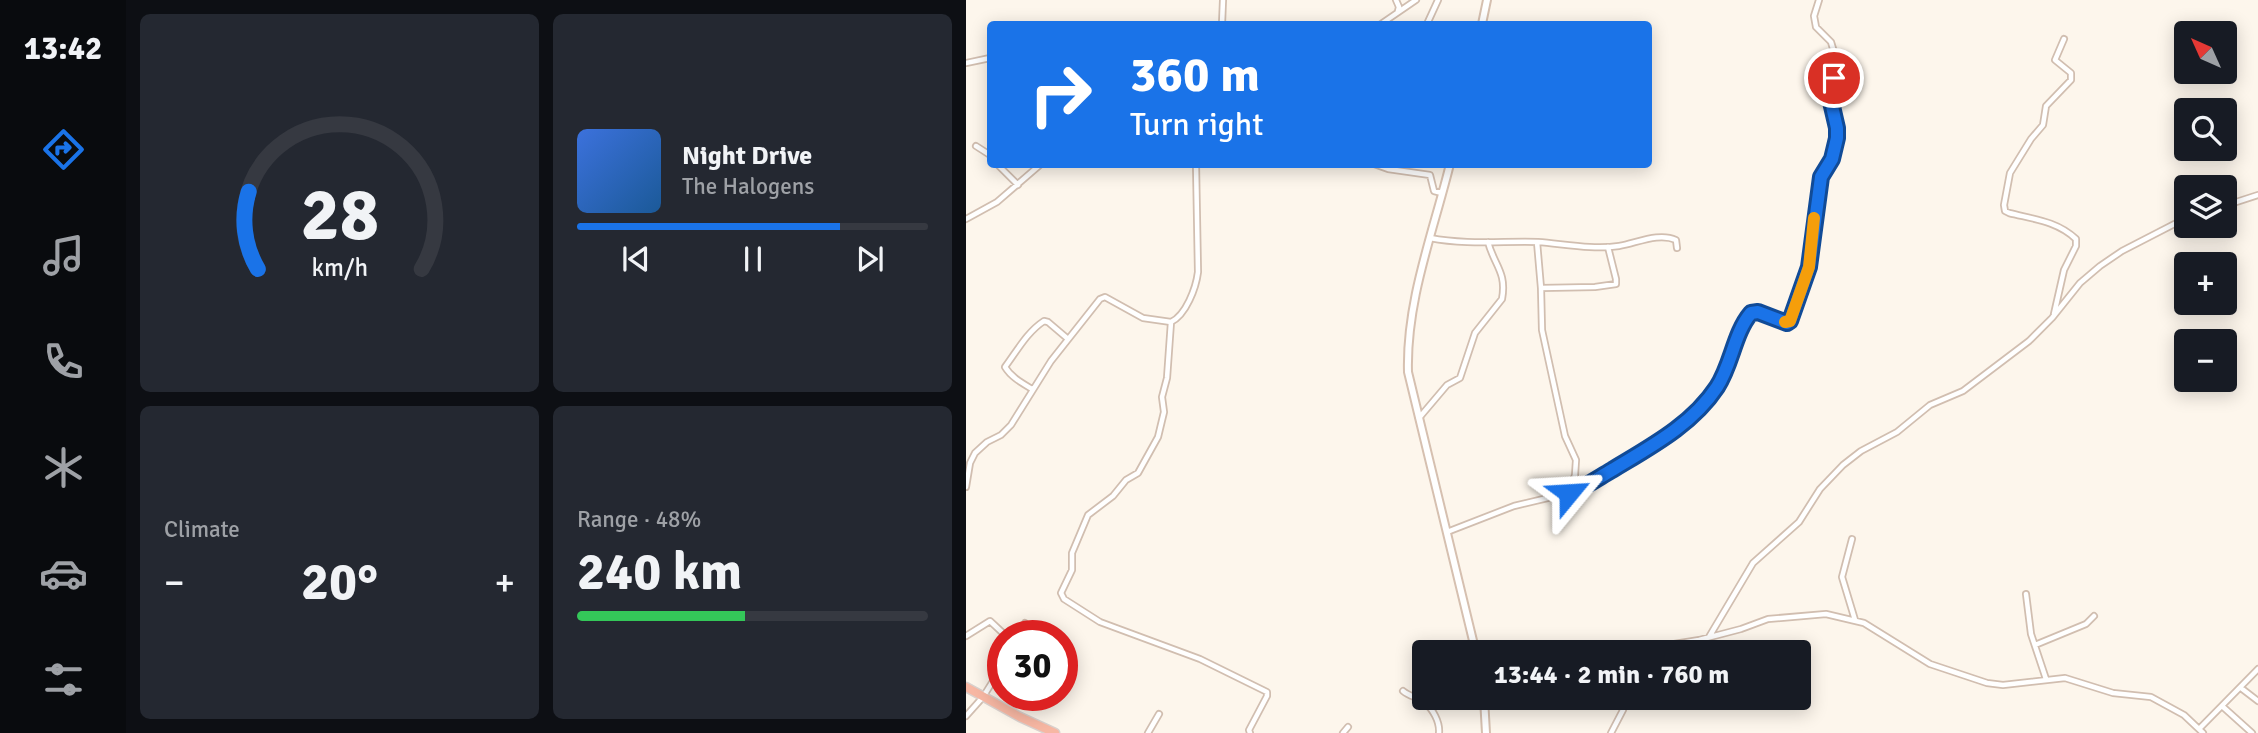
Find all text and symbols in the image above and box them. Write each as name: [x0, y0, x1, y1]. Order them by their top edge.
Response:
north arrow: [2174, 21, 2236, 84]
map controls: [2174, 21, 2237, 392]
text: 13:42: [24, 29, 102, 68]
text: 360 m: [1130, 45, 1260, 105]
pin: [1804, 48, 1864, 108]
icon: right: [1015, 49, 1106, 140]
icon: arrive: [1815, 59, 1853, 97]
button: search: [2174, 98, 2237, 161]
text: Turn right: [1130, 105, 1263, 144]
icon: directions: [39, 125, 88, 174]
text: Night Drive: [682, 140, 812, 172]
text: 28: [300, 172, 379, 261]
text: The Halogens: [682, 172, 814, 201]
button: layers: [2174, 175, 2237, 238]
icon: music: [39, 231, 88, 280]
icon: previous: [617, 240, 655, 278]
icon: pause: [734, 240, 772, 278]
icon: next: [851, 240, 889, 278]
text: km/h: [311, 252, 368, 283]
button: +: [2174, 252, 2237, 315]
button: −: [2174, 329, 2237, 392]
icon: phone: [39, 337, 88, 386]
icon: climate: [39, 443, 88, 492]
position arrow: [1532, 456, 1606, 530]
text: Range · 48%: [577, 505, 701, 534]
text: Climate: [164, 515, 240, 544]
text: 240 km: [577, 540, 742, 604]
icon: car: [39, 549, 88, 598]
text: 20°: [301, 550, 378, 614]
text: −: [164, 559, 185, 606]
text: +: [494, 559, 515, 606]
speed limit sign: 30: [987, 620, 1078, 711]
icon: filters: [39, 655, 88, 704]
text: 13:44 · 2 min · 760 m: [1494, 659, 1729, 691]

